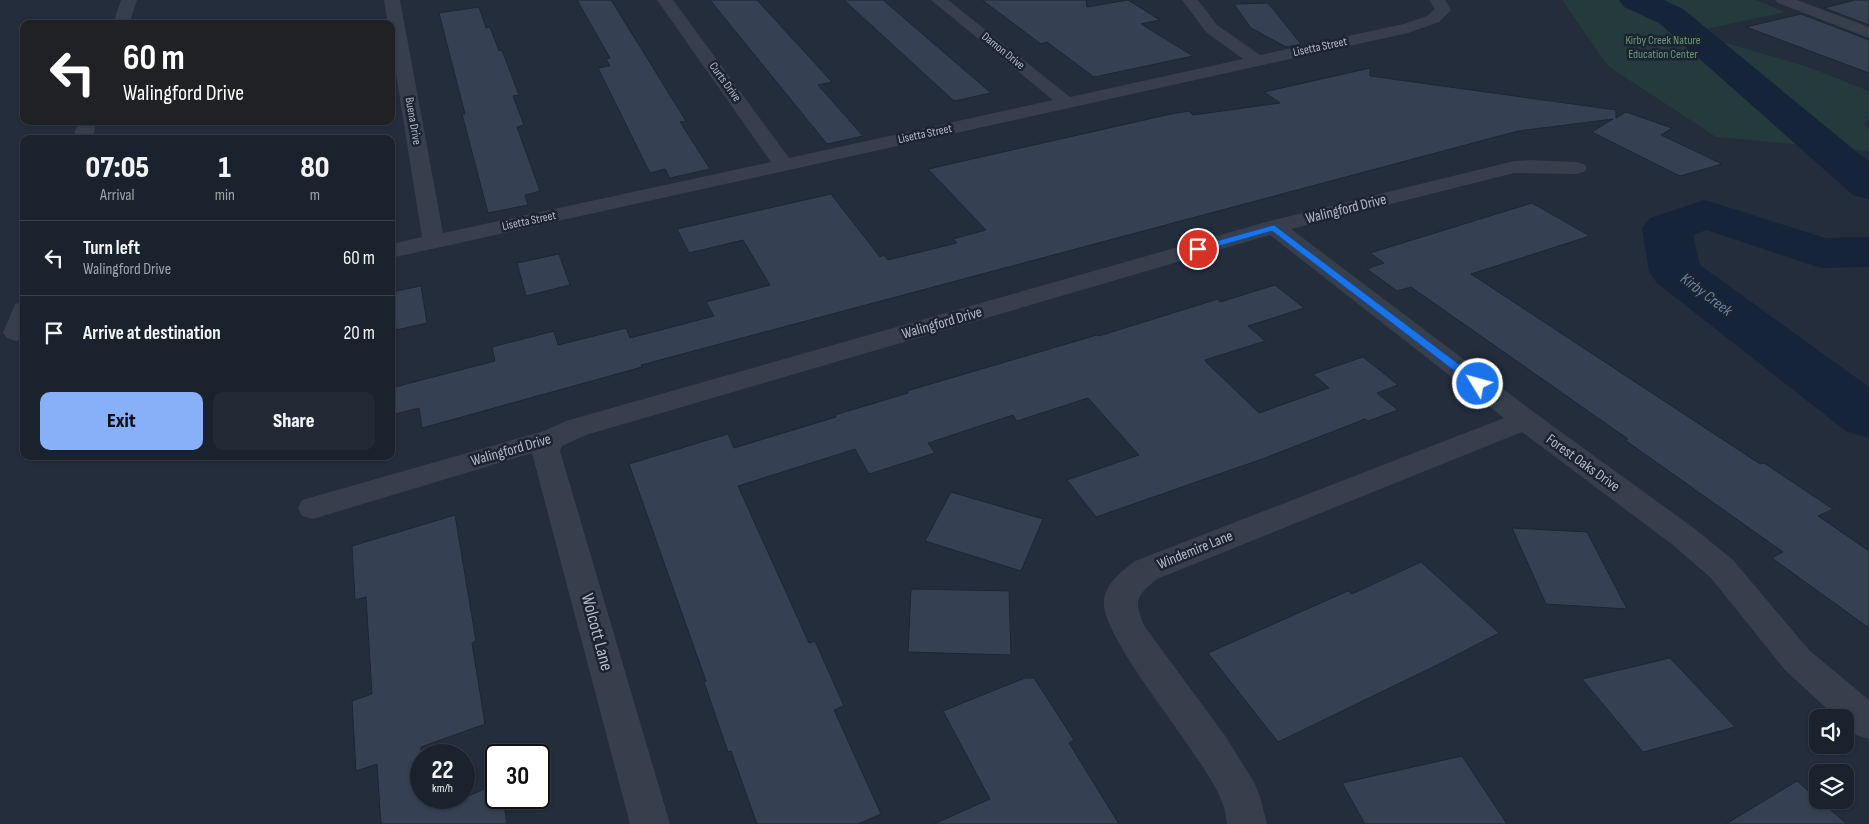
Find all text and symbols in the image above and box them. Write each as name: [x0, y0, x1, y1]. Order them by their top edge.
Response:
street label: Damon Drive: [978, 29, 1028, 73]
park label: Kirby Creek Nature Education Center: [1625, 33, 1701, 62]
street label: Lisetta Street: [1292, 34, 1349, 60]
text: 60 m: [123, 37, 185, 80]
icon: left: [40, 40, 105, 105]
street label: Curts Drive: [706, 59, 744, 105]
text: Walingford Drive: [123, 80, 244, 107]
street label: Buena Drive: [401, 96, 425, 146]
street label: Lisetta Street: [897, 121, 954, 147]
text: 07:05: [85, 150, 149, 186]
text: 1: [219, 150, 231, 186]
text: 80: [300, 150, 330, 186]
text: Arrival: [100, 186, 135, 205]
text: min: [215, 186, 235, 205]
text: m: [310, 186, 320, 205]
street label: Walingford Drive: [1304, 190, 1388, 228]
street label: Lisetta Street: [501, 208, 558, 234]
pin: [1177, 228, 1219, 270]
icon: arrive: [1184, 235, 1212, 263]
text: Turn left: [83, 237, 140, 260]
icon: left: [40, 244, 68, 272]
text: 60 m: [343, 247, 375, 270]
text: Walingford Drive: [83, 260, 171, 279]
water label: Kirby Creek: [1676, 269, 1736, 321]
street label: Walingford Drive: [900, 302, 984, 344]
icon: arrive: [40, 319, 68, 347]
text: Arrive at destination: [83, 322, 221, 345]
text: 20 m: [343, 322, 375, 345]
position arrow: [1451, 357, 1503, 409]
button: Exit: [40, 392, 203, 450]
button: Share: [213, 392, 375, 450]
street label: Walingford Drive: [469, 429, 553, 471]
street label: Forest Oaks Drive: [1542, 430, 1624, 496]
street label: Windemire Lane: [1154, 526, 1236, 574]
street label: Wolcott Lane: [577, 591, 617, 673]
map controls: [1809, 709, 1854, 809]
button: sound: [1809, 709, 1854, 754]
speed limit sign: 30: [485, 744, 550, 809]
text: 22: [432, 755, 453, 786]
button: layers: [1809, 764, 1854, 809]
text: km/h: [432, 781, 453, 796]

